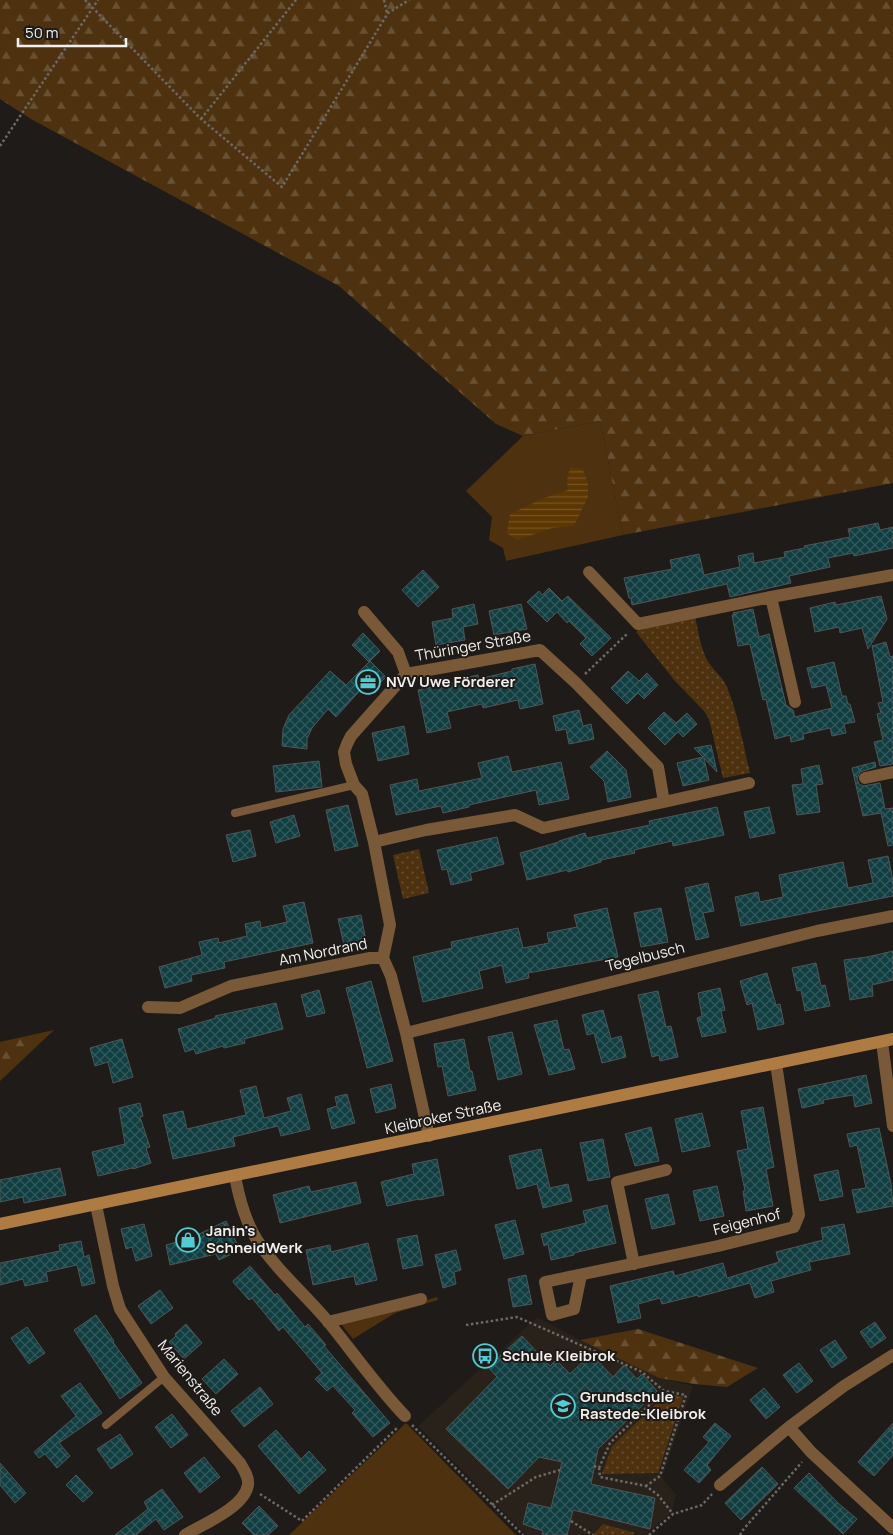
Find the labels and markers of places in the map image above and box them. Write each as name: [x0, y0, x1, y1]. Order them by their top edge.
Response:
office icon: NVV Uwe Förderer: [355, 669, 381, 695]
place label: NVV Uwe Förderer: [386, 671, 515, 692]
place label: Janin's SchneidWerk: [206, 1220, 303, 1258]
shop icon: Janin's SchneidWerk: [175, 1227, 201, 1253]
bus stop icon: Schule Kleibrok: [472, 1343, 498, 1369]
place label: Schule Kleibrok: [502, 1345, 616, 1366]
place label: Grundschule Rastede-Kleibrok: [580, 1386, 707, 1424]
school or university icon: Grundschule Rastede-Kleibrok: [550, 1393, 576, 1419]

